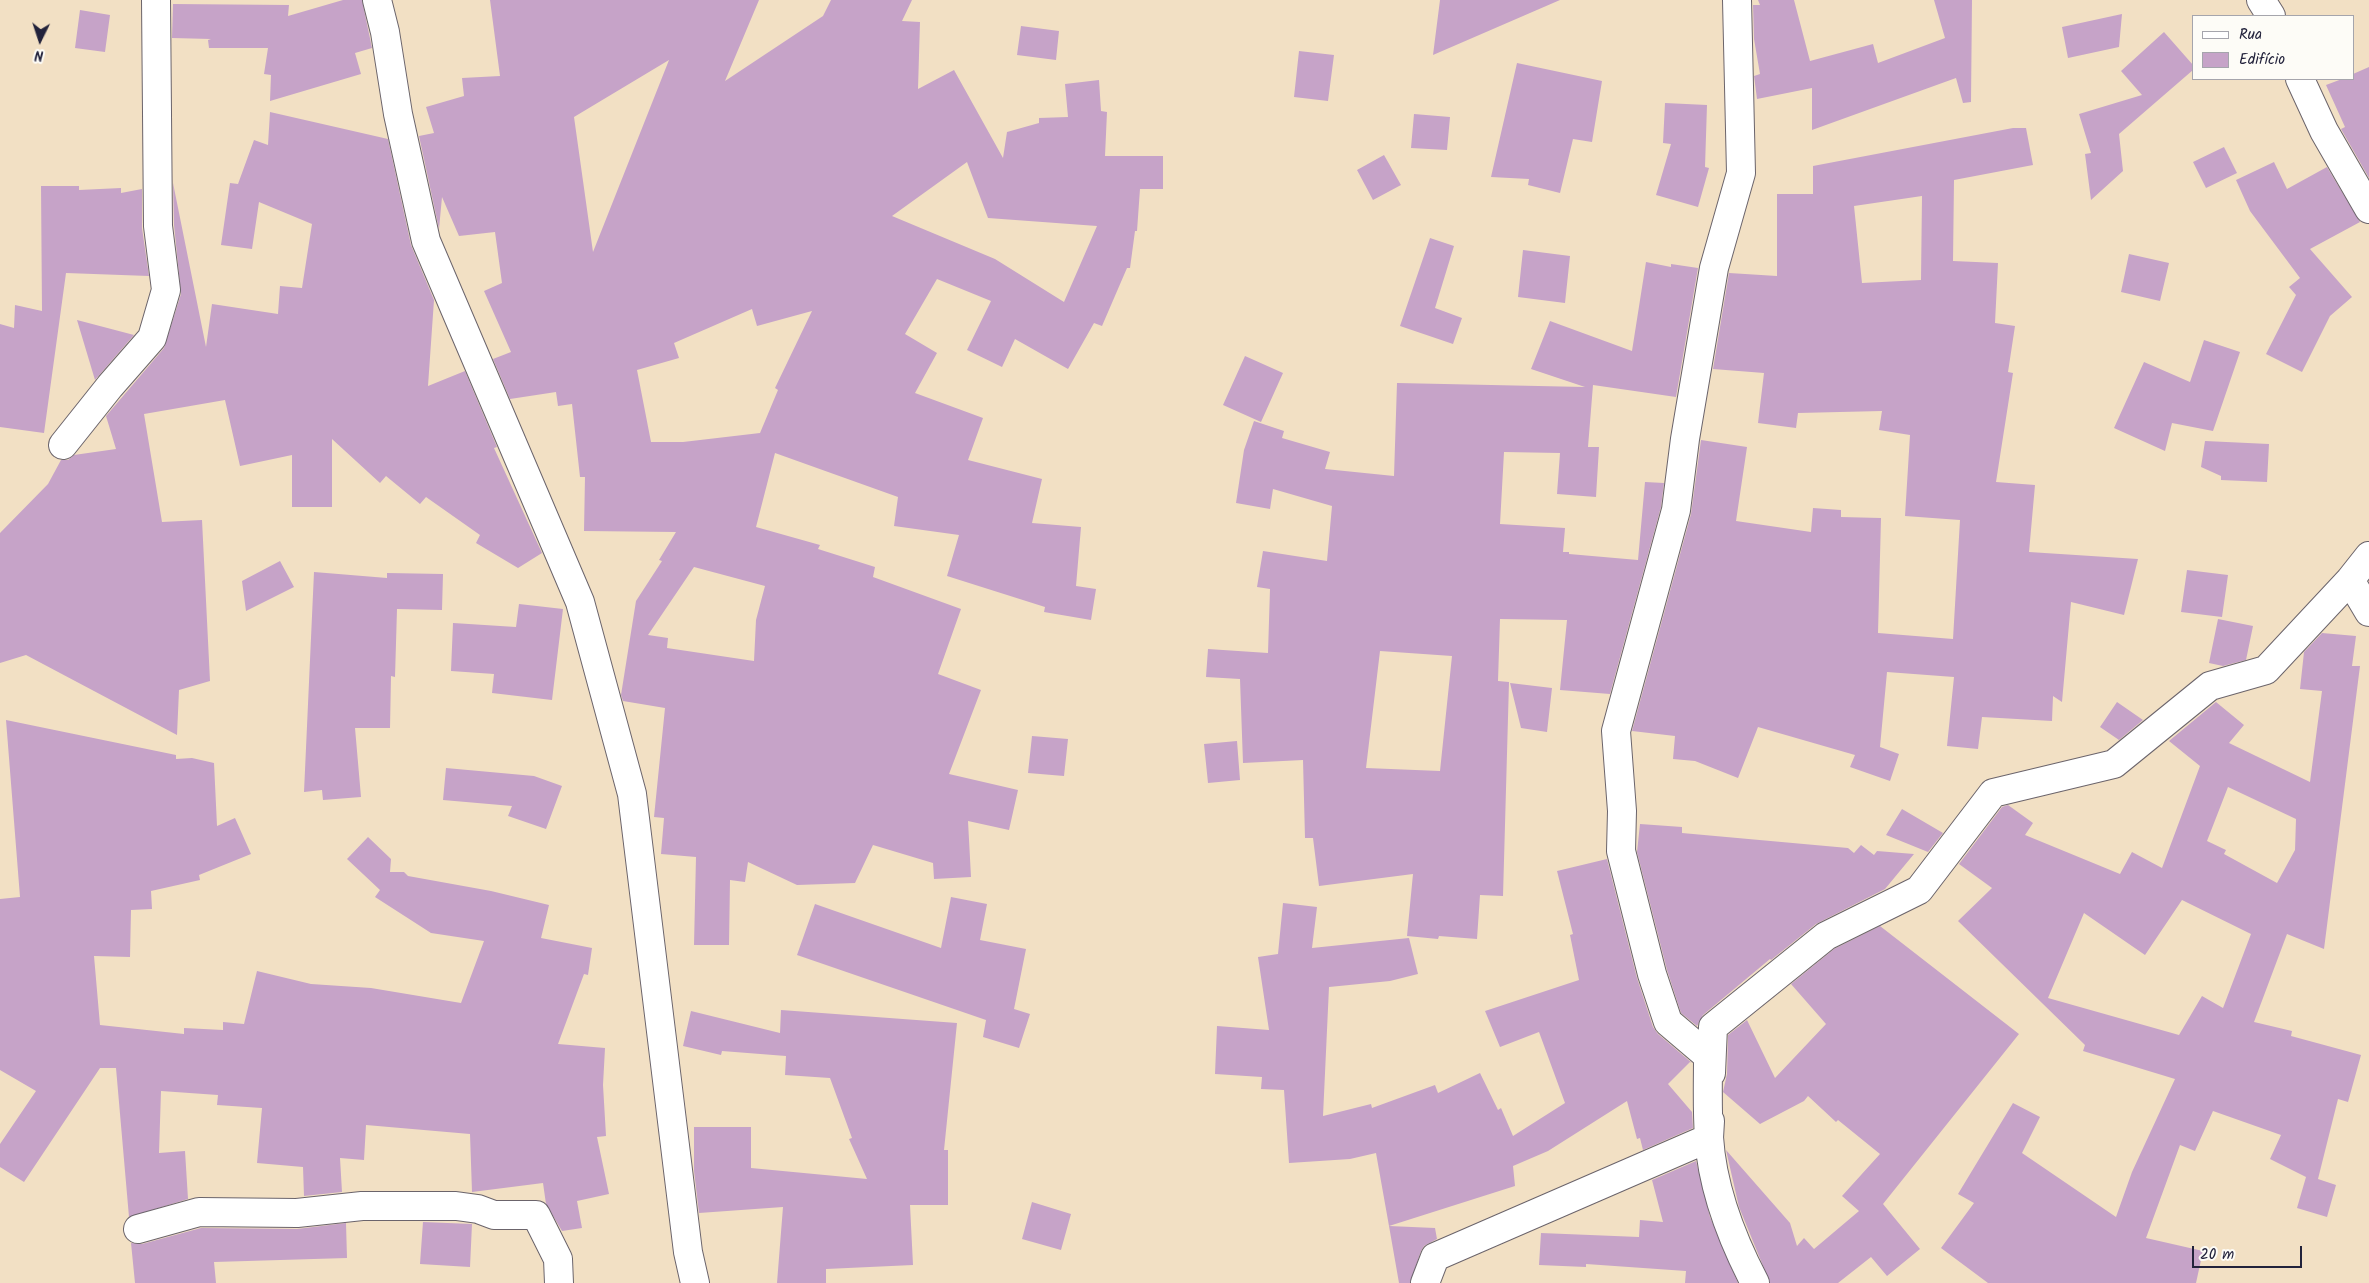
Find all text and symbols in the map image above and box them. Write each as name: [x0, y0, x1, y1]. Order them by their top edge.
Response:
north arrow: [15, 15, 65, 65]
legend: [2192, 15, 2354, 80]
text: Rua: [2239, 23, 2262, 47]
text: N: [34, 44, 44, 66]
text: Edifício: [2239, 48, 2285, 72]
scale bar: [2194, 1236, 2304, 1268]
text: 20 m: [2200, 1243, 2234, 1267]

